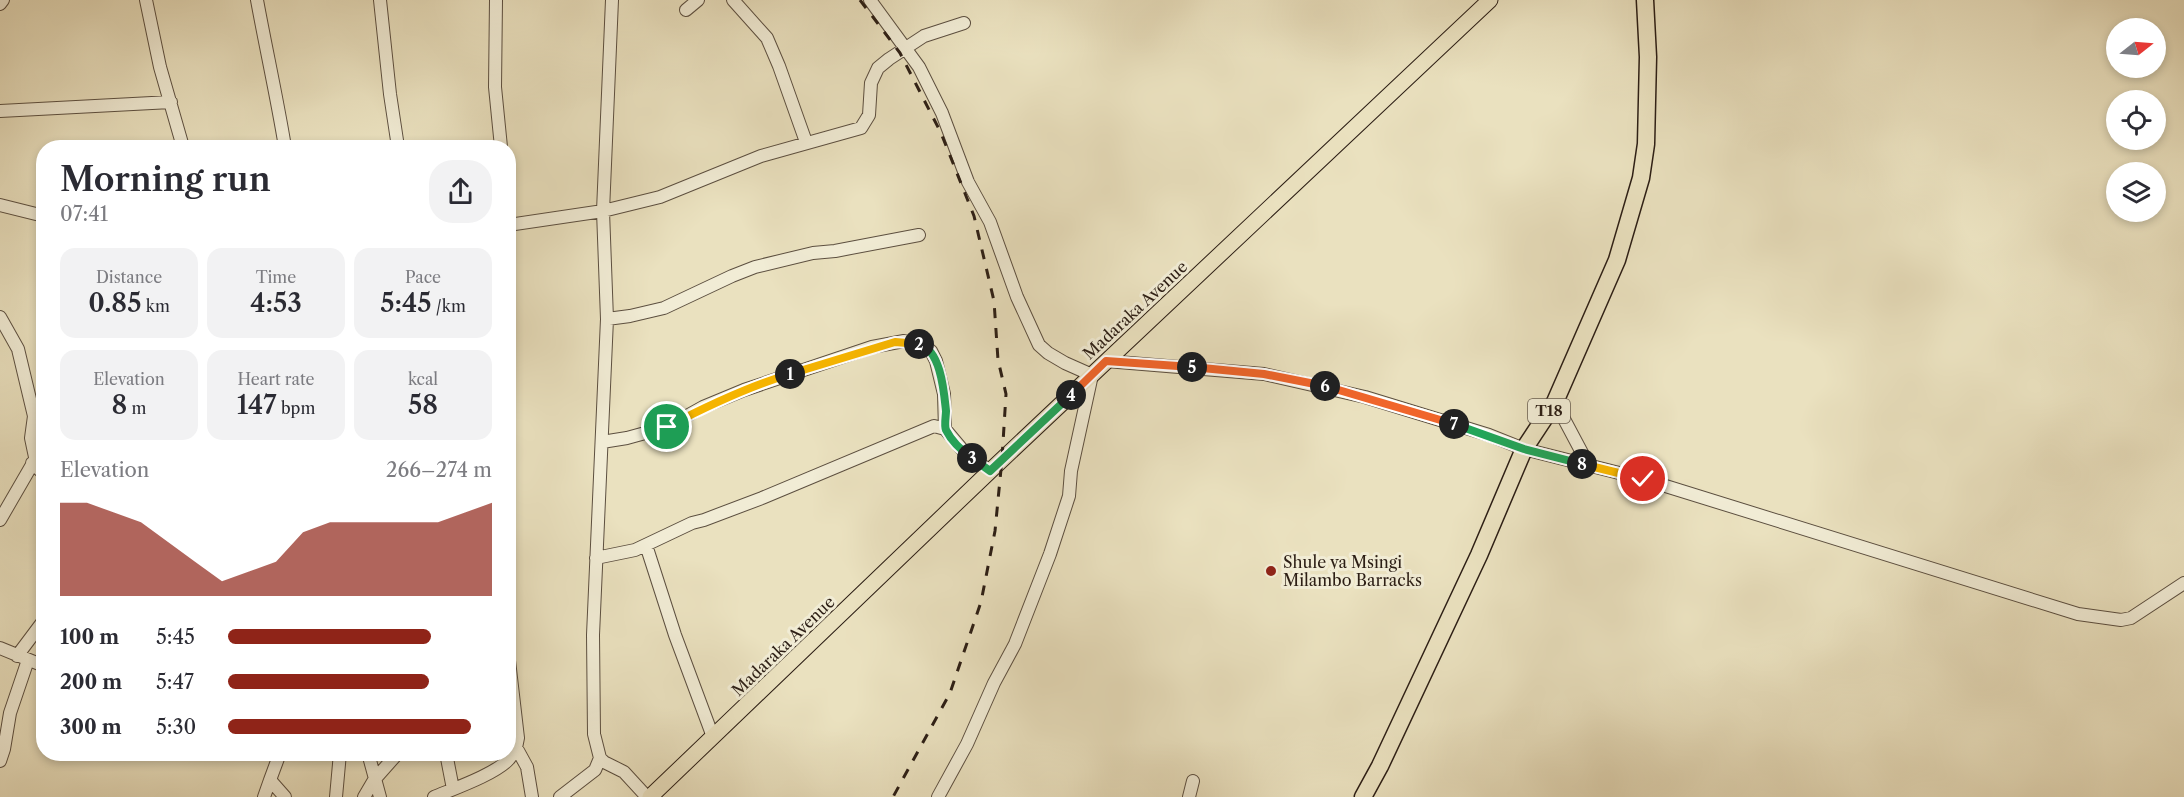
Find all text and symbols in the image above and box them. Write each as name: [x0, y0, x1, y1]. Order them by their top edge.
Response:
north arrow: [2106, 18, 2166, 78]
map controls: [2106, 18, 2166, 222]
button: locate: [2106, 90, 2166, 150]
text: Morning run: [60, 159, 271, 200]
button: share: [429, 160, 492, 223]
button: layers: [2106, 162, 2166, 222]
text: 07:41: [60, 202, 108, 226]
street label: Madaraka Avenue: [1079, 256, 1191, 363]
text: Distance: [96, 267, 162, 287]
text: Time: [256, 267, 296, 287]
text: Pace: [405, 267, 441, 287]
text: 0.85: [88, 287, 141, 319]
text: 4:53: [250, 287, 302, 319]
text: 5:45: [380, 287, 432, 319]
text: km: [141, 296, 170, 316]
text: /km: [432, 296, 466, 316]
pin: 2: [904, 329, 934, 359]
text: 2: [914, 334, 924, 354]
pin: 5: [1177, 352, 1207, 382]
text: 5: [1188, 357, 1196, 377]
pin: 1: [775, 359, 805, 389]
text: 1: [786, 364, 794, 384]
text: Elevation: [93, 369, 165, 389]
text: Heart rate: [237, 369, 315, 389]
text: kcal: [408, 369, 438, 389]
pin: 6: [1310, 371, 1340, 401]
text: 6: [1320, 376, 1330, 396]
pin: 4: [1056, 380, 1086, 410]
text: 4: [1066, 385, 1076, 405]
text: 8: [112, 389, 127, 421]
text: 147: [237, 389, 277, 421]
text: 58: [408, 389, 438, 421]
text: m: [127, 398, 146, 418]
text: bpm: [277, 398, 315, 418]
road number: T18: [1528, 399, 1570, 423]
pin: [641, 401, 692, 452]
pin: 7: [1439, 409, 1469, 439]
icon: arrive: [650, 410, 683, 443]
text: 7: [1450, 414, 1458, 434]
pin: 3: [957, 443, 987, 473]
text: 3: [967, 448, 977, 468]
pin: 8: [1567, 449, 1597, 479]
pin: [1617, 453, 1668, 504]
text: 8: [1577, 454, 1587, 474]
text: Elevation: [60, 458, 149, 482]
text: 266–274 m: [386, 458, 492, 482]
icon: check: [1626, 462, 1659, 495]
place label: Shule ya Msingi Milambo Barracks: [1283, 552, 1422, 590]
marker: Shule ya Msingi Milambo Barracks: [1264, 564, 1278, 578]
street label: Madaraka Avenue: [727, 592, 839, 700]
text: 100 m: [60, 625, 119, 649]
text: 5:45: [156, 625, 195, 649]
text: 200 m: [60, 670, 122, 694]
text: 5:47: [156, 670, 194, 694]
text: 300 m: [60, 715, 122, 739]
text: 5:30: [156, 715, 196, 739]

